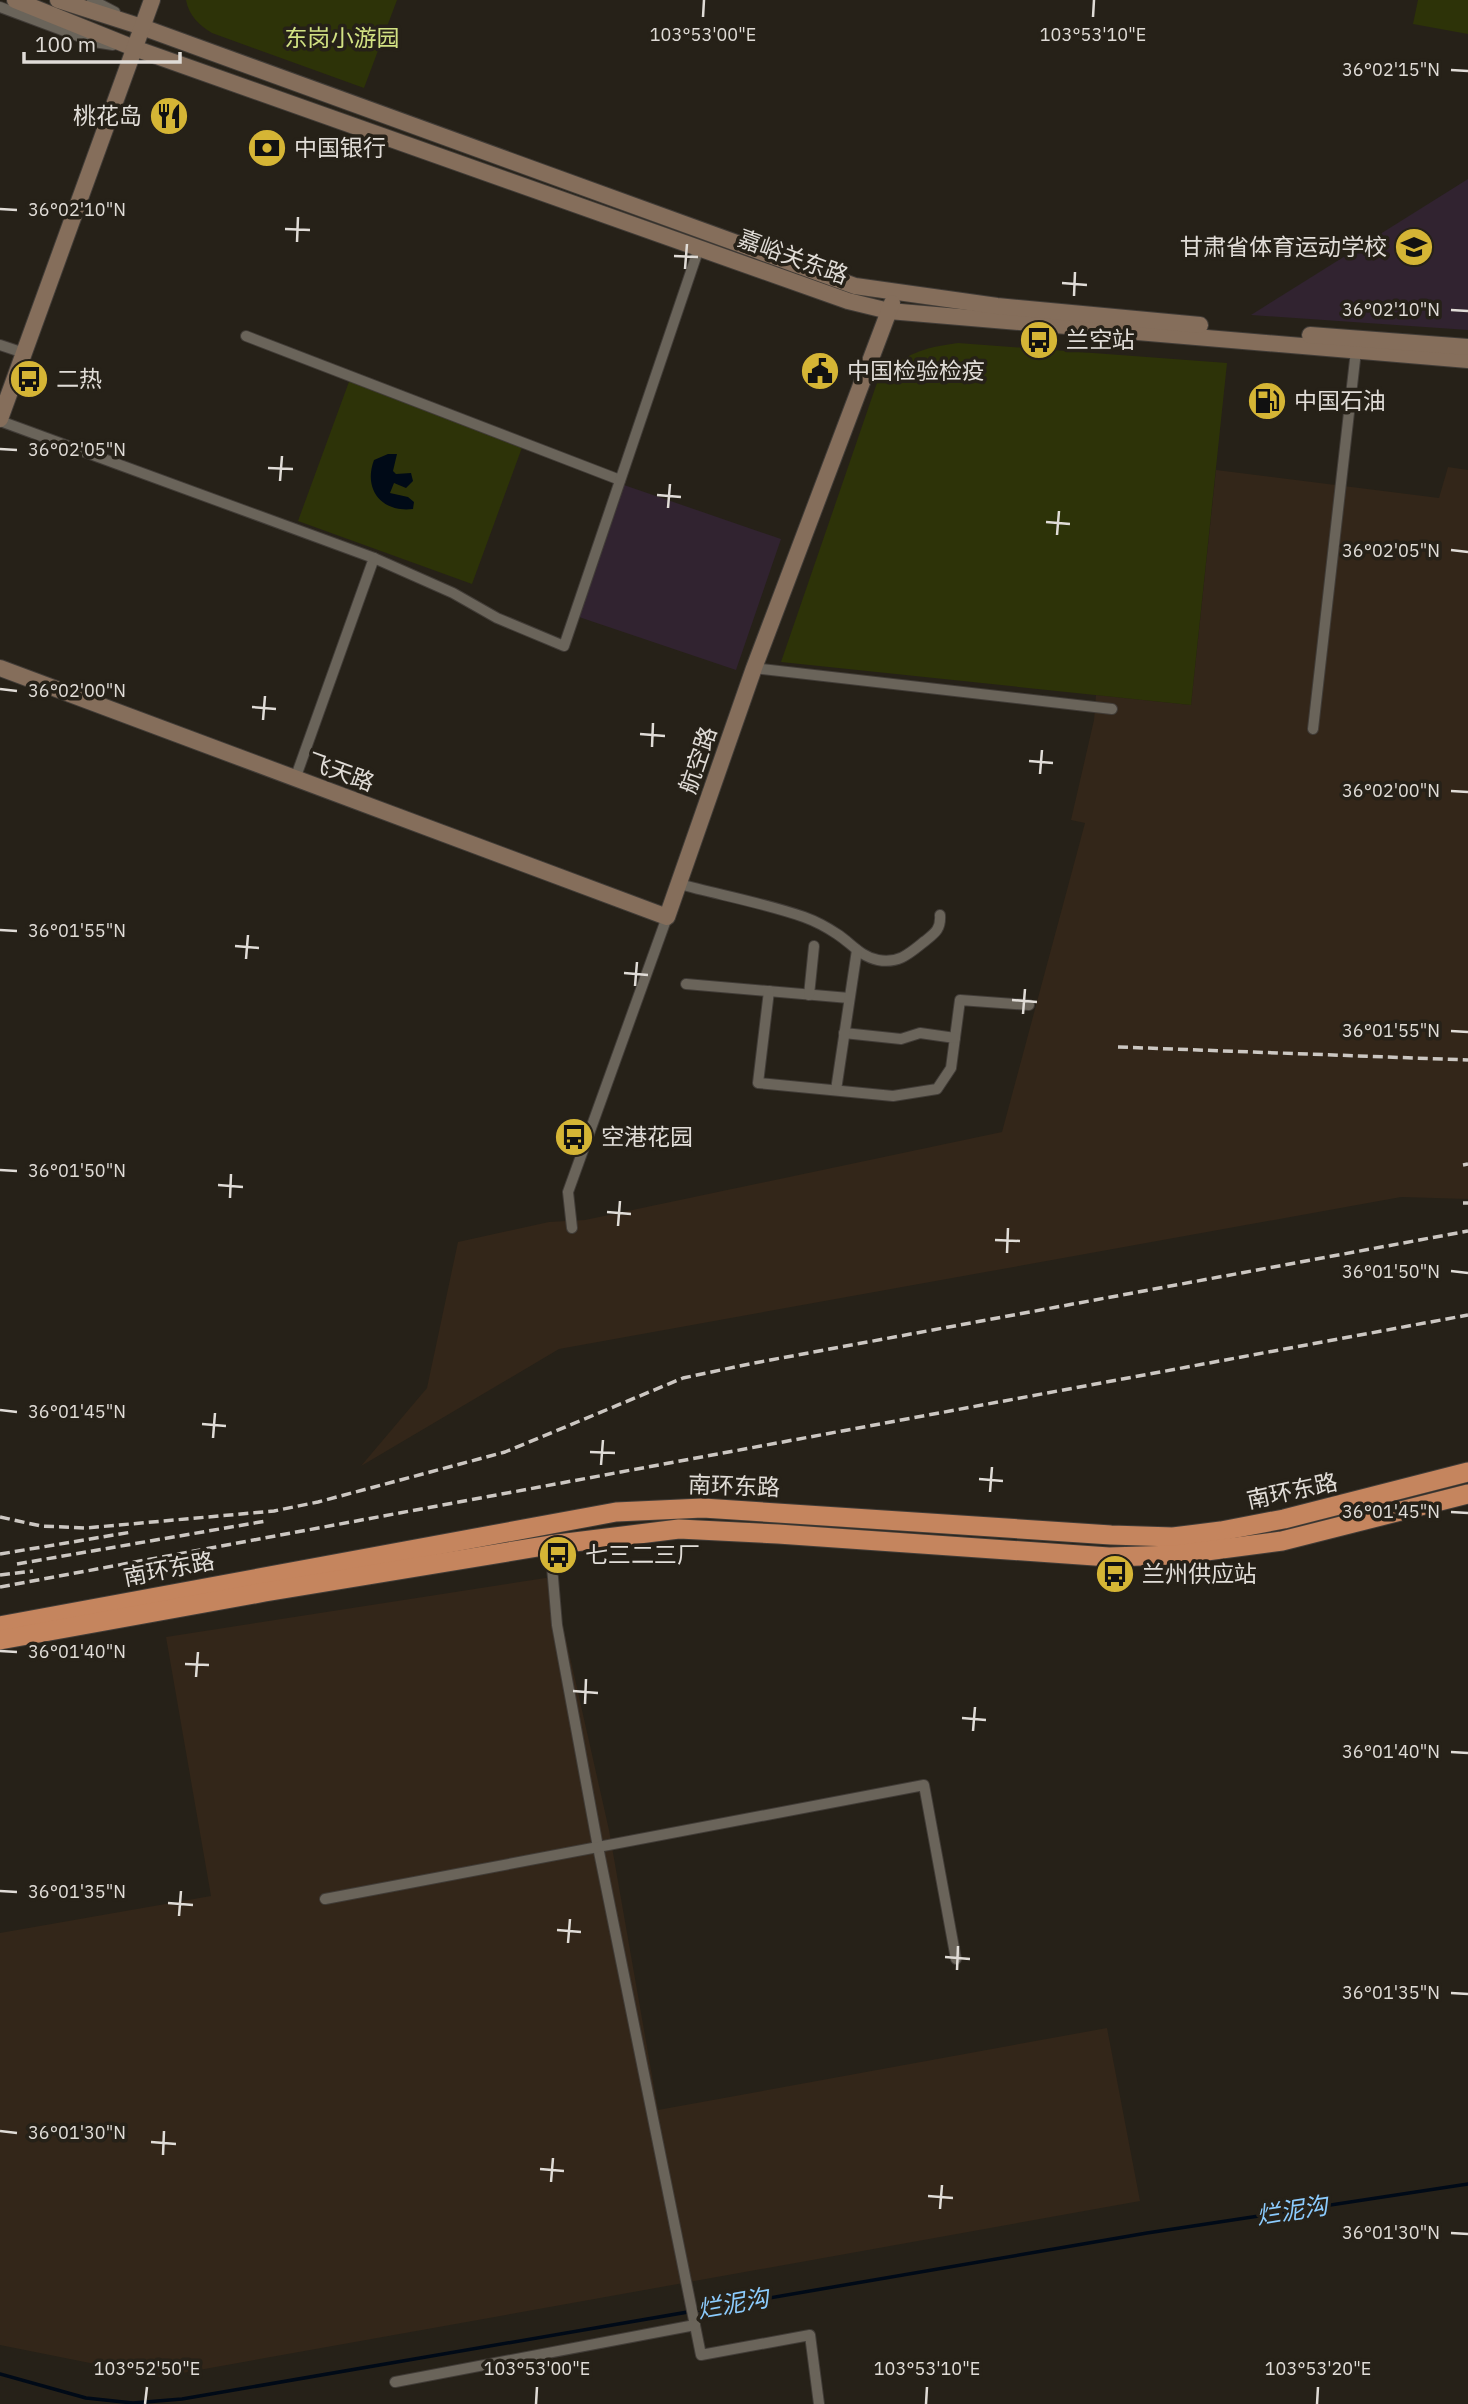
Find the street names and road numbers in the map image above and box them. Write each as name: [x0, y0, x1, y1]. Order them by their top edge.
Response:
street label: 嘉峪关东路: [734, 222, 853, 290]
street label: 航空路: [672, 722, 722, 797]
street label: 飞天路: [304, 745, 379, 797]
street label: 南环东路: [1244, 1466, 1340, 1514]
street label: 南环东路: [688, 1468, 781, 1502]
street label: 南环东路: [121, 1545, 217, 1592]

